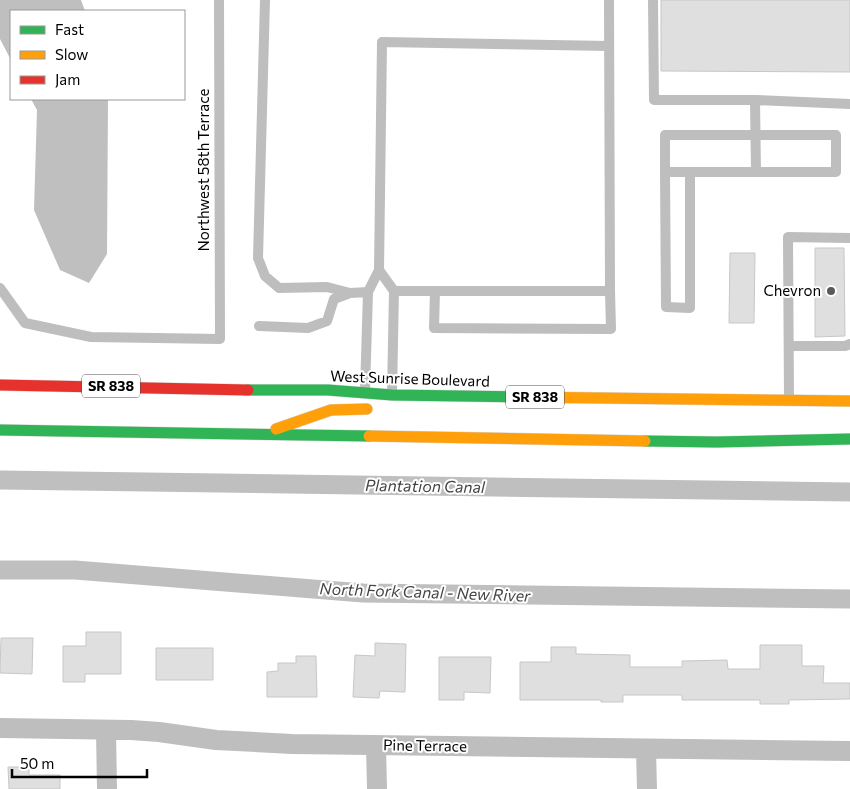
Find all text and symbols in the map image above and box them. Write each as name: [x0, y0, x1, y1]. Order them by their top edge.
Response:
legend: [10, 10, 185, 100]
text: Fast: [55, 20, 84, 38]
text: Slow: [55, 45, 88, 63]
text: Jam: [55, 70, 80, 88]
street label: Northwest 58th Terrace: [194, 88, 212, 252]
place label: Chevron: [763, 281, 821, 299]
marker: Chevron: [825, 285, 837, 297]
street label: West Sunrise Boulevard: [330, 366, 490, 390]
road number: SR 838: [82, 374, 140, 398]
road number: SR 838: [506, 386, 564, 408]
water label: Plantation Canal: [365, 475, 486, 496]
water label: North Fork Canal - New River: [319, 578, 531, 605]
street label: Pine Terrace: [383, 735, 467, 755]
scale bar: [12, 746, 148, 778]
text: 50 m: [20, 754, 54, 772]

